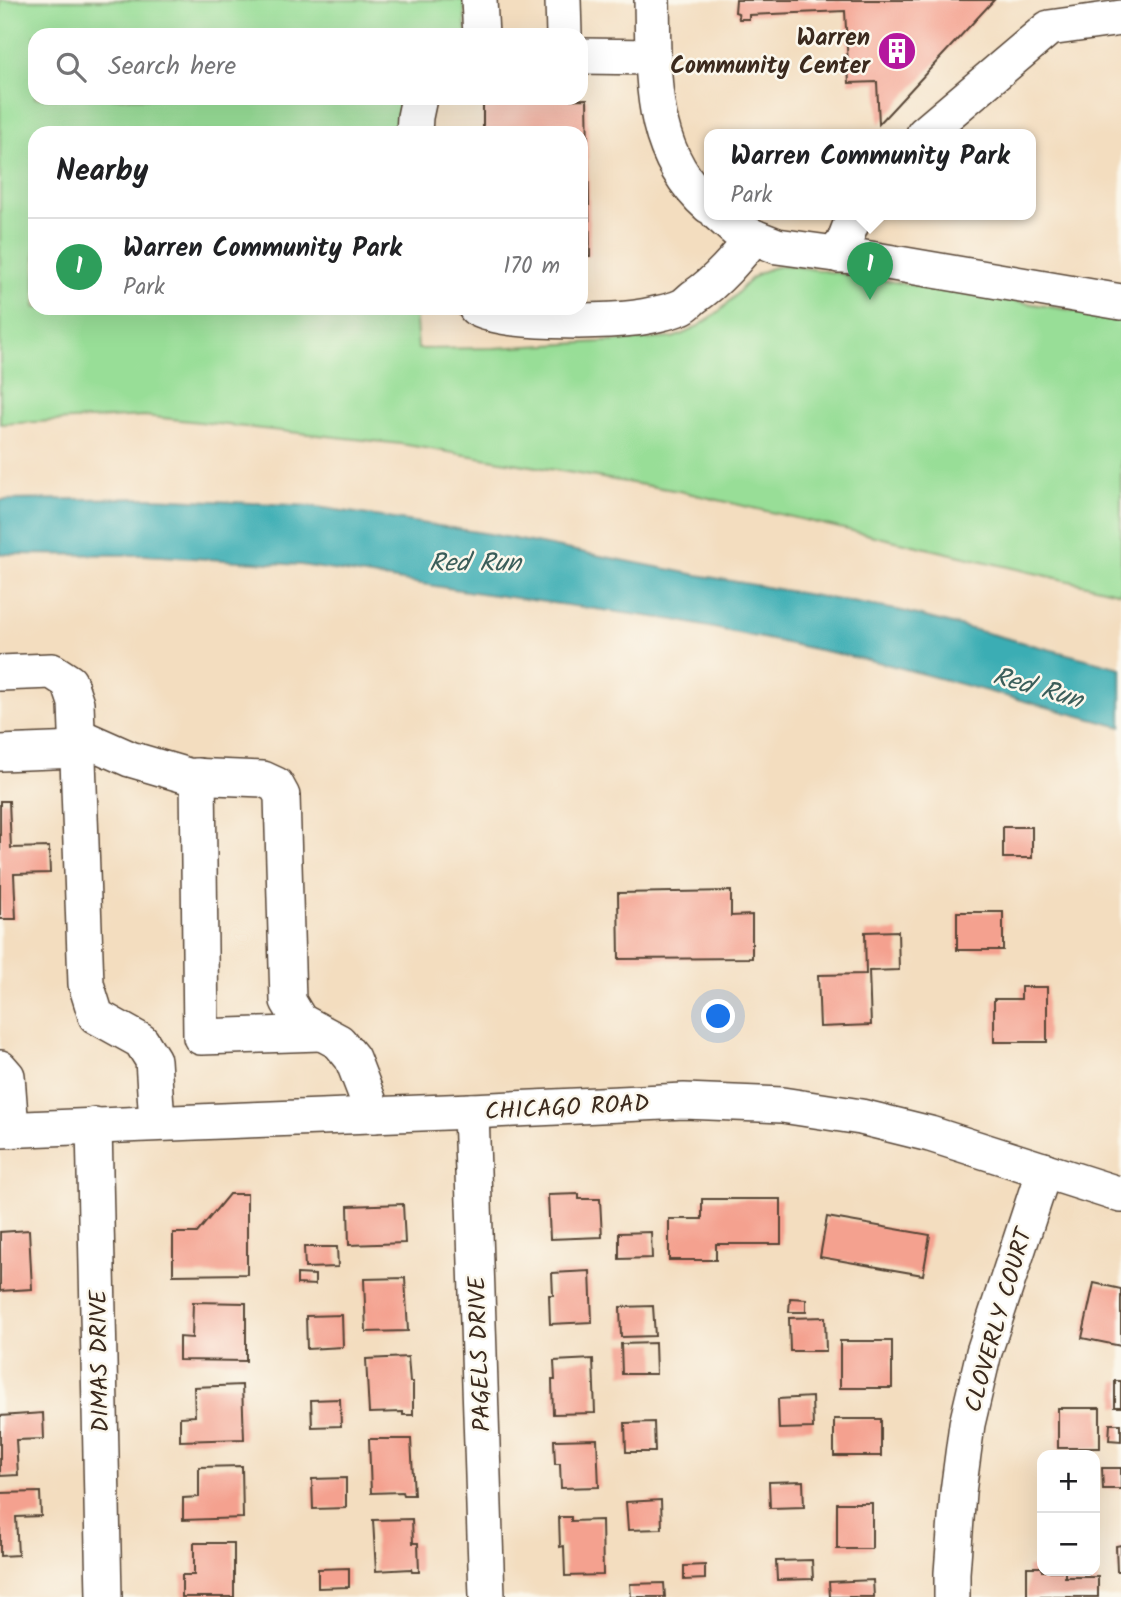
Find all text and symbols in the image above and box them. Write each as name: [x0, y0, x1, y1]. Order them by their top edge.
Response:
place label: Warren Community Center: [670, 19, 871, 86]
search box: [28, 28, 588, 105]
building icon: Warren Community Center: [876, 30, 918, 72]
text: Search here: [108, 46, 236, 88]
icon: search: [52, 48, 90, 86]
popup: [704, 129, 1036, 220]
text: Warren Community Park: [731, 136, 1009, 178]
text: Nearby: [56, 148, 148, 196]
text: Park: [731, 178, 772, 214]
text: Warren Community Park: [123, 228, 402, 270]
pin: 1: [847, 242, 893, 300]
text: 1: [76, 249, 82, 285]
text: 170 m: [503, 249, 560, 285]
text: Park: [123, 270, 165, 306]
water label: Red Run: [429, 543, 523, 585]
water label: Red Run: [988, 656, 1089, 722]
your location: [701, 999, 735, 1033]
street label: CHICAGO ROAD: [484, 1085, 650, 1132]
street label: CLOVERLY COURT: [955, 1222, 1045, 1417]
street label: PAGELS DRIVE: [458, 1275, 503, 1432]
street label: DIMAS DRIVE: [80, 1288, 121, 1433]
map controls: [1037, 1450, 1100, 1576]
button: +: [1037, 1450, 1100, 1513]
button: −: [1037, 1513, 1100, 1576]

